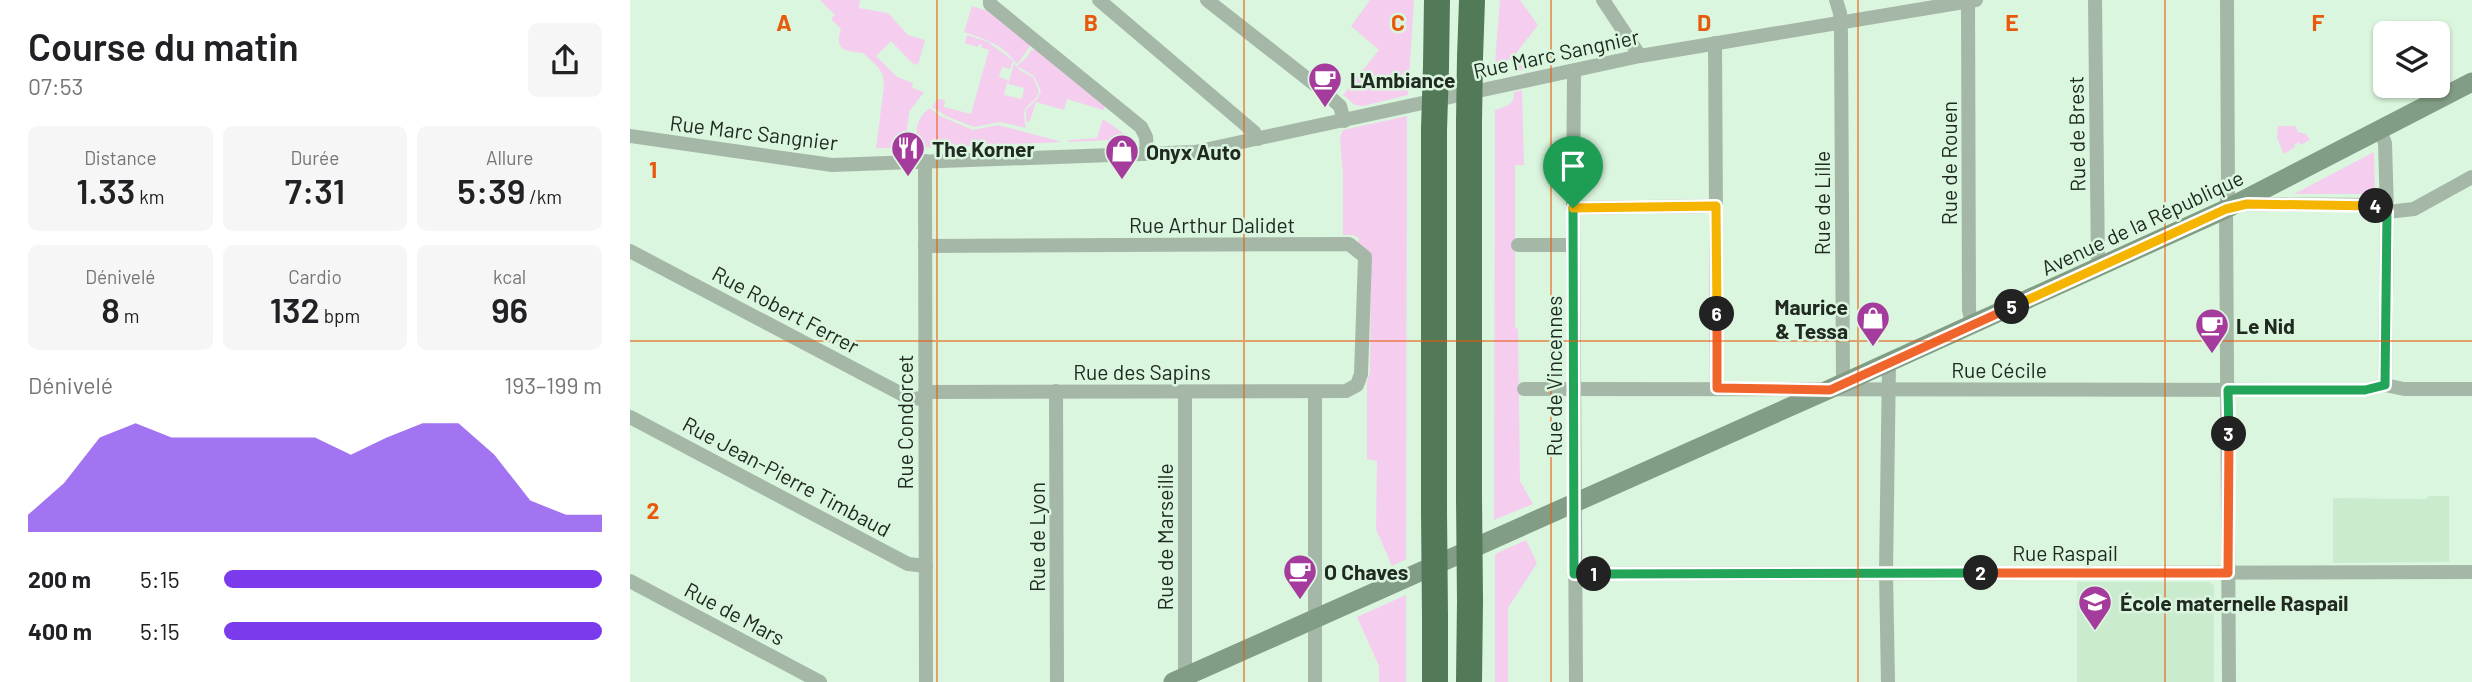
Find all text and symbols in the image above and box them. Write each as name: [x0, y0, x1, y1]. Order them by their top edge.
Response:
text: A: [776, 8, 792, 36]
text: B: [1084, 8, 1098, 36]
text: C: [1391, 8, 1405, 36]
text: D: [1697, 8, 1711, 36]
text: E: [2005, 8, 2019, 36]
text: F: [2312, 8, 2325, 36]
map controls: [2373, 21, 2450, 98]
button: layers: [2373, 21, 2450, 98]
text: Course du matin: [28, 23, 299, 69]
button: share: [528, 23, 602, 97]
street label: Rue Marc Sangnier: [1471, 23, 1642, 83]
cafe icon: L'Ambiance: [1306, 60, 1344, 109]
place label: L'Ambiance: [1350, 67, 1456, 92]
text: 07:53: [28, 72, 83, 100]
street label: Rue de Brest: [2062, 76, 2090, 192]
street label: Rue de Rouen: [1936, 101, 1961, 225]
street label: Rue Marc Sangnier: [669, 109, 840, 155]
restaurant icon: The Korner: [889, 129, 927, 178]
shop icon: Onyx Auto: [1103, 132, 1141, 181]
place label: The Korner: [932, 136, 1034, 161]
pin: [1543, 136, 1603, 208]
place label: Onyx Auto: [1146, 139, 1241, 164]
text: Distance: [84, 146, 157, 169]
text: Durée: [291, 146, 339, 169]
text: Allure: [486, 146, 533, 169]
icon: arrive: [1554, 147, 1592, 185]
street label: Rue de Lille: [1809, 151, 1834, 255]
text: 1: [649, 155, 657, 183]
street label: Avenue de la République: [2037, 164, 2247, 280]
text: 1.33: [76, 169, 135, 211]
text: 7:31: [285, 169, 345, 211]
text: 5:39: [457, 169, 525, 211]
text: km: [135, 185, 164, 208]
text: /km: [525, 185, 562, 208]
pin: 4: [2358, 188, 2394, 224]
text: 4: [2370, 194, 2381, 217]
street label: Rue Arthur Dalidet: [1129, 212, 1295, 237]
street label: Rue Robert Ferrer: [708, 260, 864, 358]
text: Dénivelé: [85, 265, 155, 288]
text: Cardio: [288, 265, 342, 288]
text: kcal: [493, 265, 526, 288]
text: 8: [101, 288, 120, 330]
text: 132: [270, 288, 320, 330]
text: 96: [491, 288, 528, 330]
pin: 5: [1994, 290, 2030, 324]
place label: Maurice & Tessa: [1774, 294, 1848, 343]
text: 5: [2006, 295, 2017, 318]
street label: Rue de Vincennes: [1541, 296, 1566, 456]
pin: 6: [1700, 296, 1734, 332]
shop icon: Maurice & Tessa: [1854, 299, 1892, 348]
text: 6: [1711, 302, 1722, 325]
text: m: [120, 304, 139, 327]
text: bpm: [320, 304, 360, 327]
cafe icon: Le Nid: [2193, 306, 2231, 355]
place label: Le Nid: [2236, 313, 2295, 338]
street label: Rue Condorcet: [892, 355, 917, 489]
street label: Rue Cécile: [1951, 357, 2047, 382]
street label: Rue des Sapins: [1073, 359, 1211, 384]
text: Dénivelé: [28, 371, 113, 399]
text: 193–199 m: [504, 371, 602, 399]
street label: Rue Jean-Pierre Timbaud: [679, 411, 895, 541]
pin: 3: [2212, 416, 2246, 452]
text: 3: [2223, 422, 2234, 445]
street label: Rue de Marseille: [1152, 463, 1177, 611]
street label: Rue de Lyon: [1024, 482, 1049, 592]
text: 2: [647, 496, 659, 524]
street label: Rue Raspail: [2012, 540, 2118, 565]
cafe icon: O Chaves: [1281, 552, 1319, 601]
pin: 1: [1576, 556, 1612, 592]
pin: 2: [1964, 556, 1998, 590]
place label: O Chaves: [1324, 559, 1408, 584]
text: 2: [1975, 561, 1986, 584]
text: 1: [1590, 562, 1597, 585]
text: 200 m: [28, 565, 91, 593]
text: 5:15: [140, 565, 180, 593]
street label: Rue de Mars: [681, 576, 789, 650]
school or university icon: École maternelle Raspail: [2076, 583, 2114, 632]
place label: École maternelle Raspail: [2120, 590, 2348, 615]
text: 400 m: [28, 617, 92, 645]
text: 5:15: [140, 617, 180, 645]

